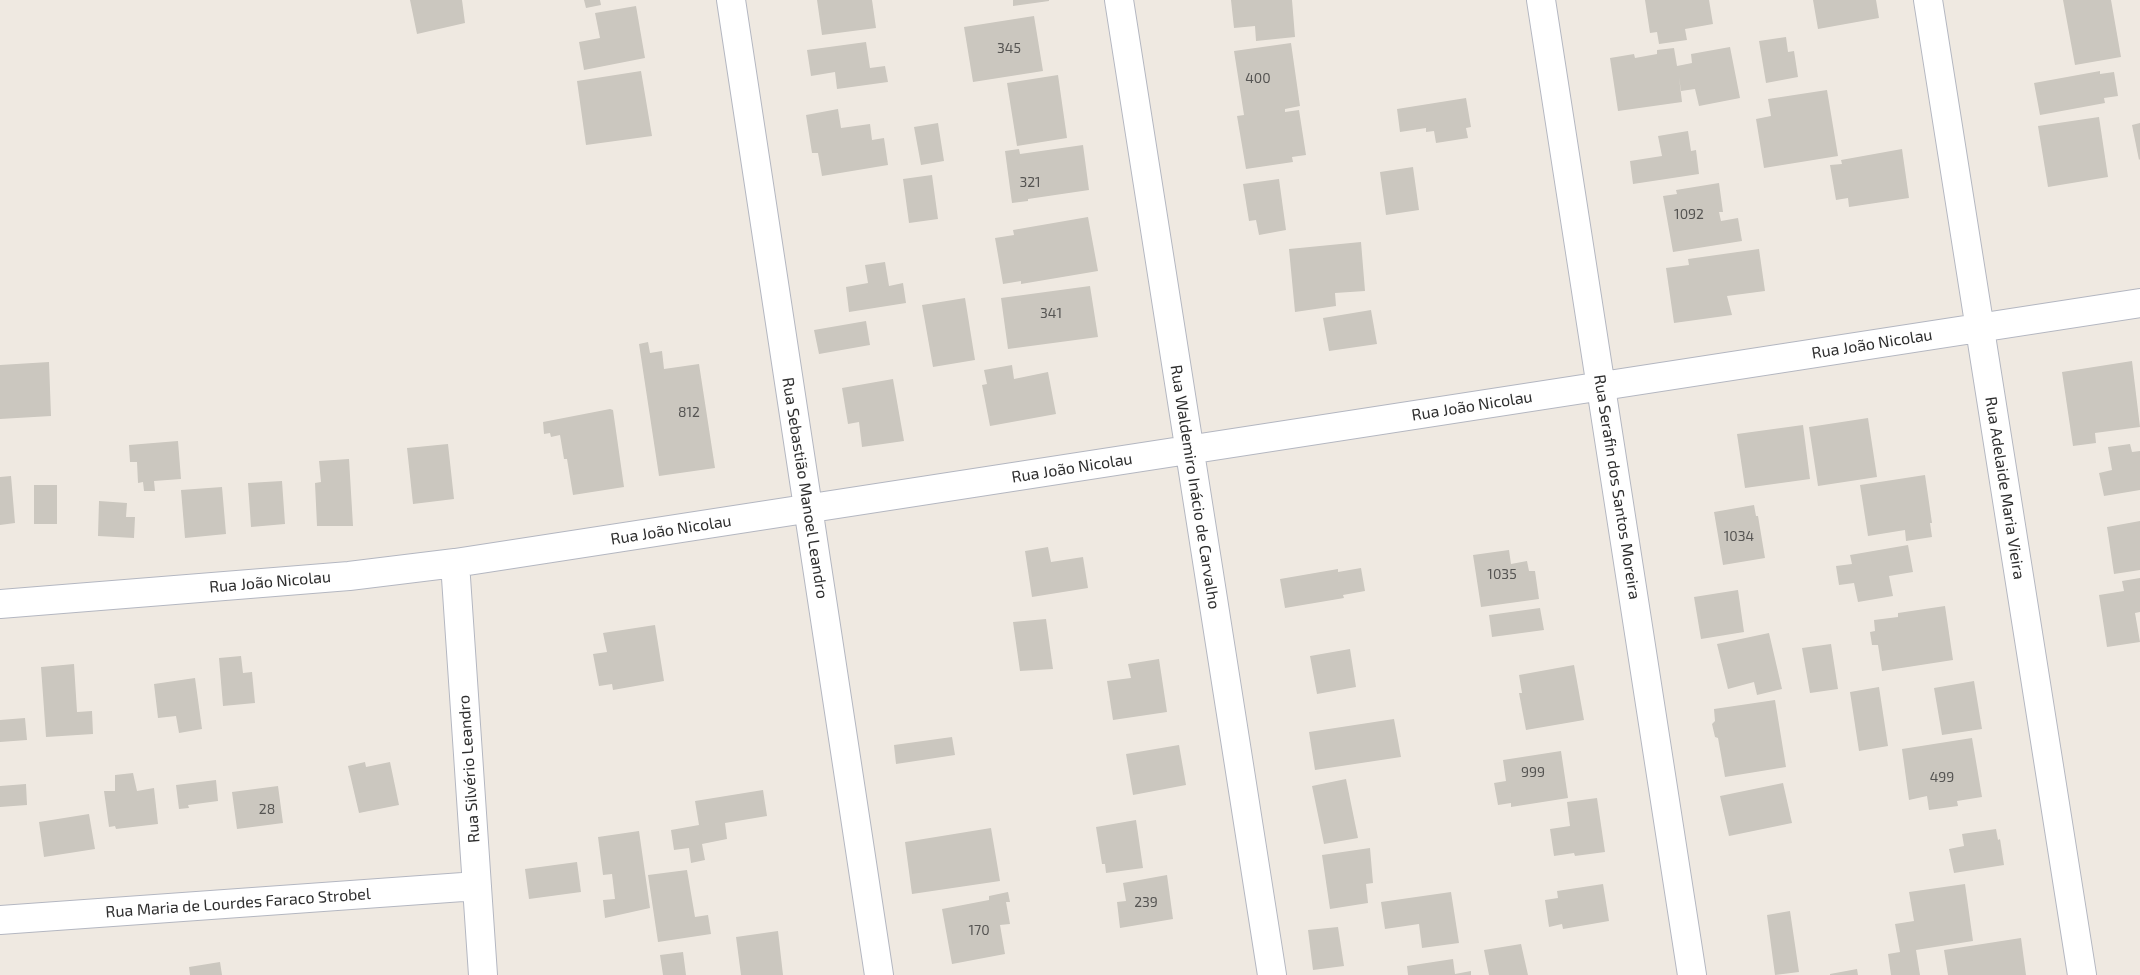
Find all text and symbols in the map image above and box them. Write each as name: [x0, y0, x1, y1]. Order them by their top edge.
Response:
house number: 345: [997, 40, 1021, 56]
house number: 400: [1245, 70, 1271, 86]
house number: 321: [1019, 174, 1041, 190]
house number: 1092: [1674, 206, 1704, 222]
house number: 341: [1040, 305, 1062, 321]
street label: Rua João Nicolau: [1810, 325, 1934, 363]
street label: Rua Waldemiro Inácio de Carvalho: [1166, 363, 1224, 611]
street label: Rua Serafin dos Santos Moreira: [1590, 373, 1644, 601]
street label: Rua Sebastião Manoel Leandro: [778, 376, 832, 600]
street label: Rua João Nicolau: [1410, 387, 1534, 425]
street label: Rua Adelaide Maria Vieira: [1981, 395, 2029, 581]
house number: 812: [678, 404, 700, 420]
street label: Rua João Nicolau: [1010, 449, 1134, 487]
street label: Rua João Nicolau: [609, 511, 733, 549]
house number: 1034: [1724, 528, 1754, 544]
house number: 1035: [1487, 566, 1517, 582]
street label: Rua João Nicolau: [208, 567, 332, 597]
street label: Rua Silvério Leandro: [454, 694, 484, 844]
house number: 999: [1521, 764, 1545, 780]
house number: 499: [1930, 769, 1954, 785]
house number: 28: [259, 801, 275, 817]
street label: Rua Maria de Lourdes Faraco Strobel: [105, 884, 371, 922]
house number: 239: [1134, 894, 1158, 910]
house number: 170: [968, 922, 990, 938]

